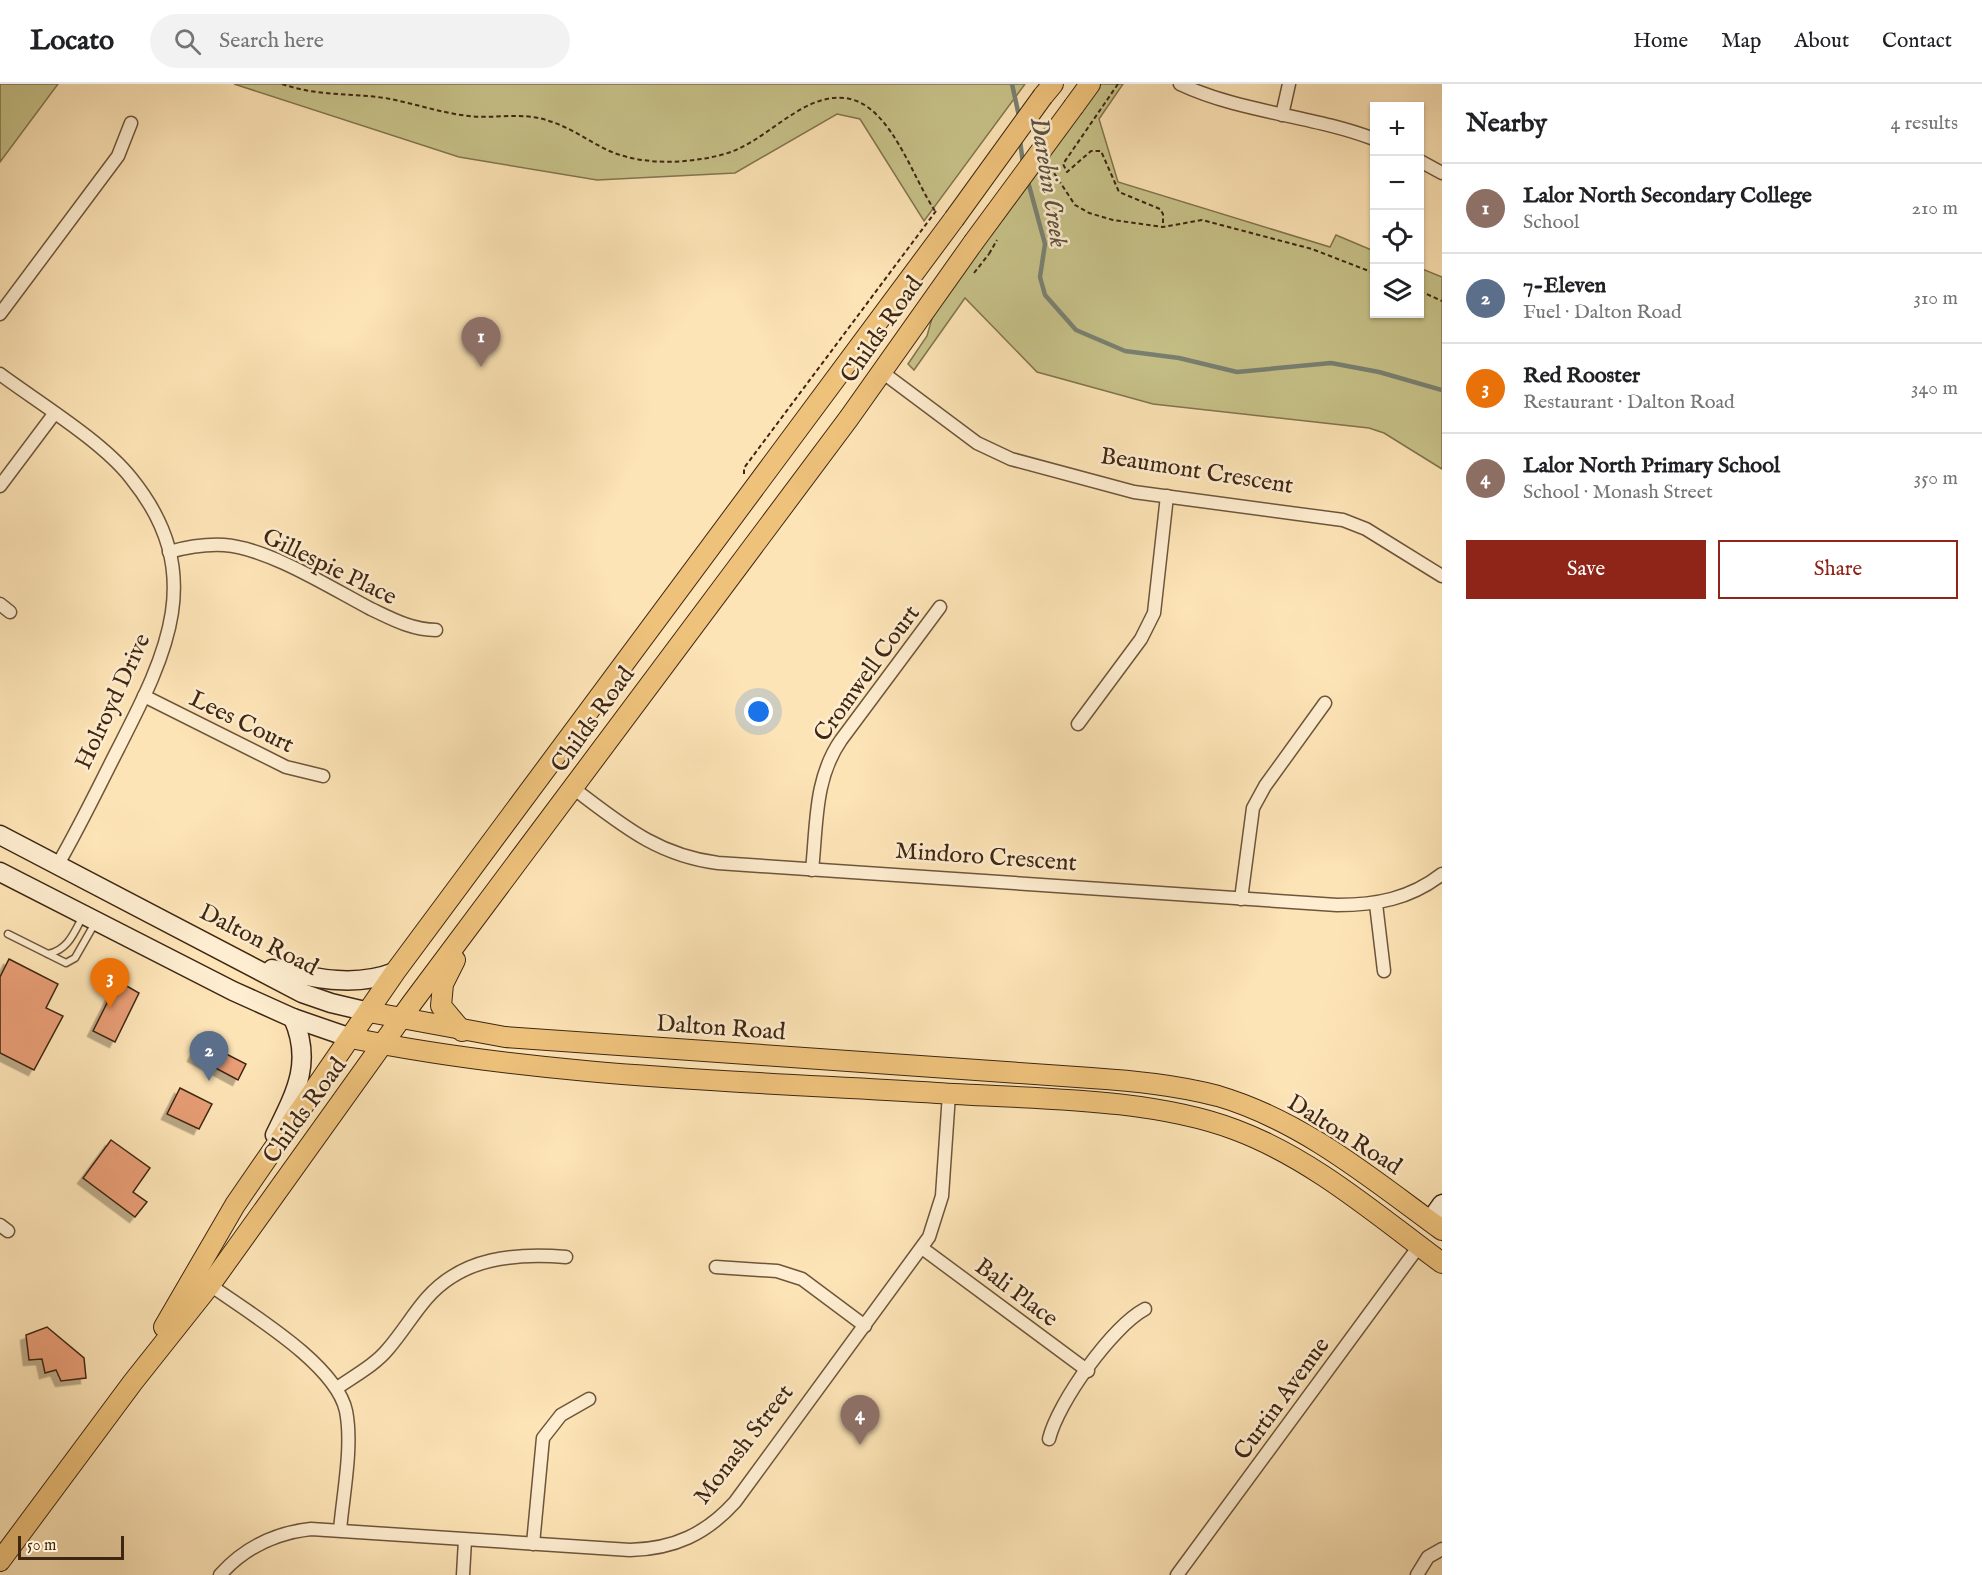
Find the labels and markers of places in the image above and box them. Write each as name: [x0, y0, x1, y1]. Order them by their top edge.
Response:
pin: 1: [462, 318, 500, 367]
pin: 3: [90, 958, 130, 1008]
pin: 2: [190, 1032, 228, 1081]
pin: 4: [840, 1396, 880, 1445]

